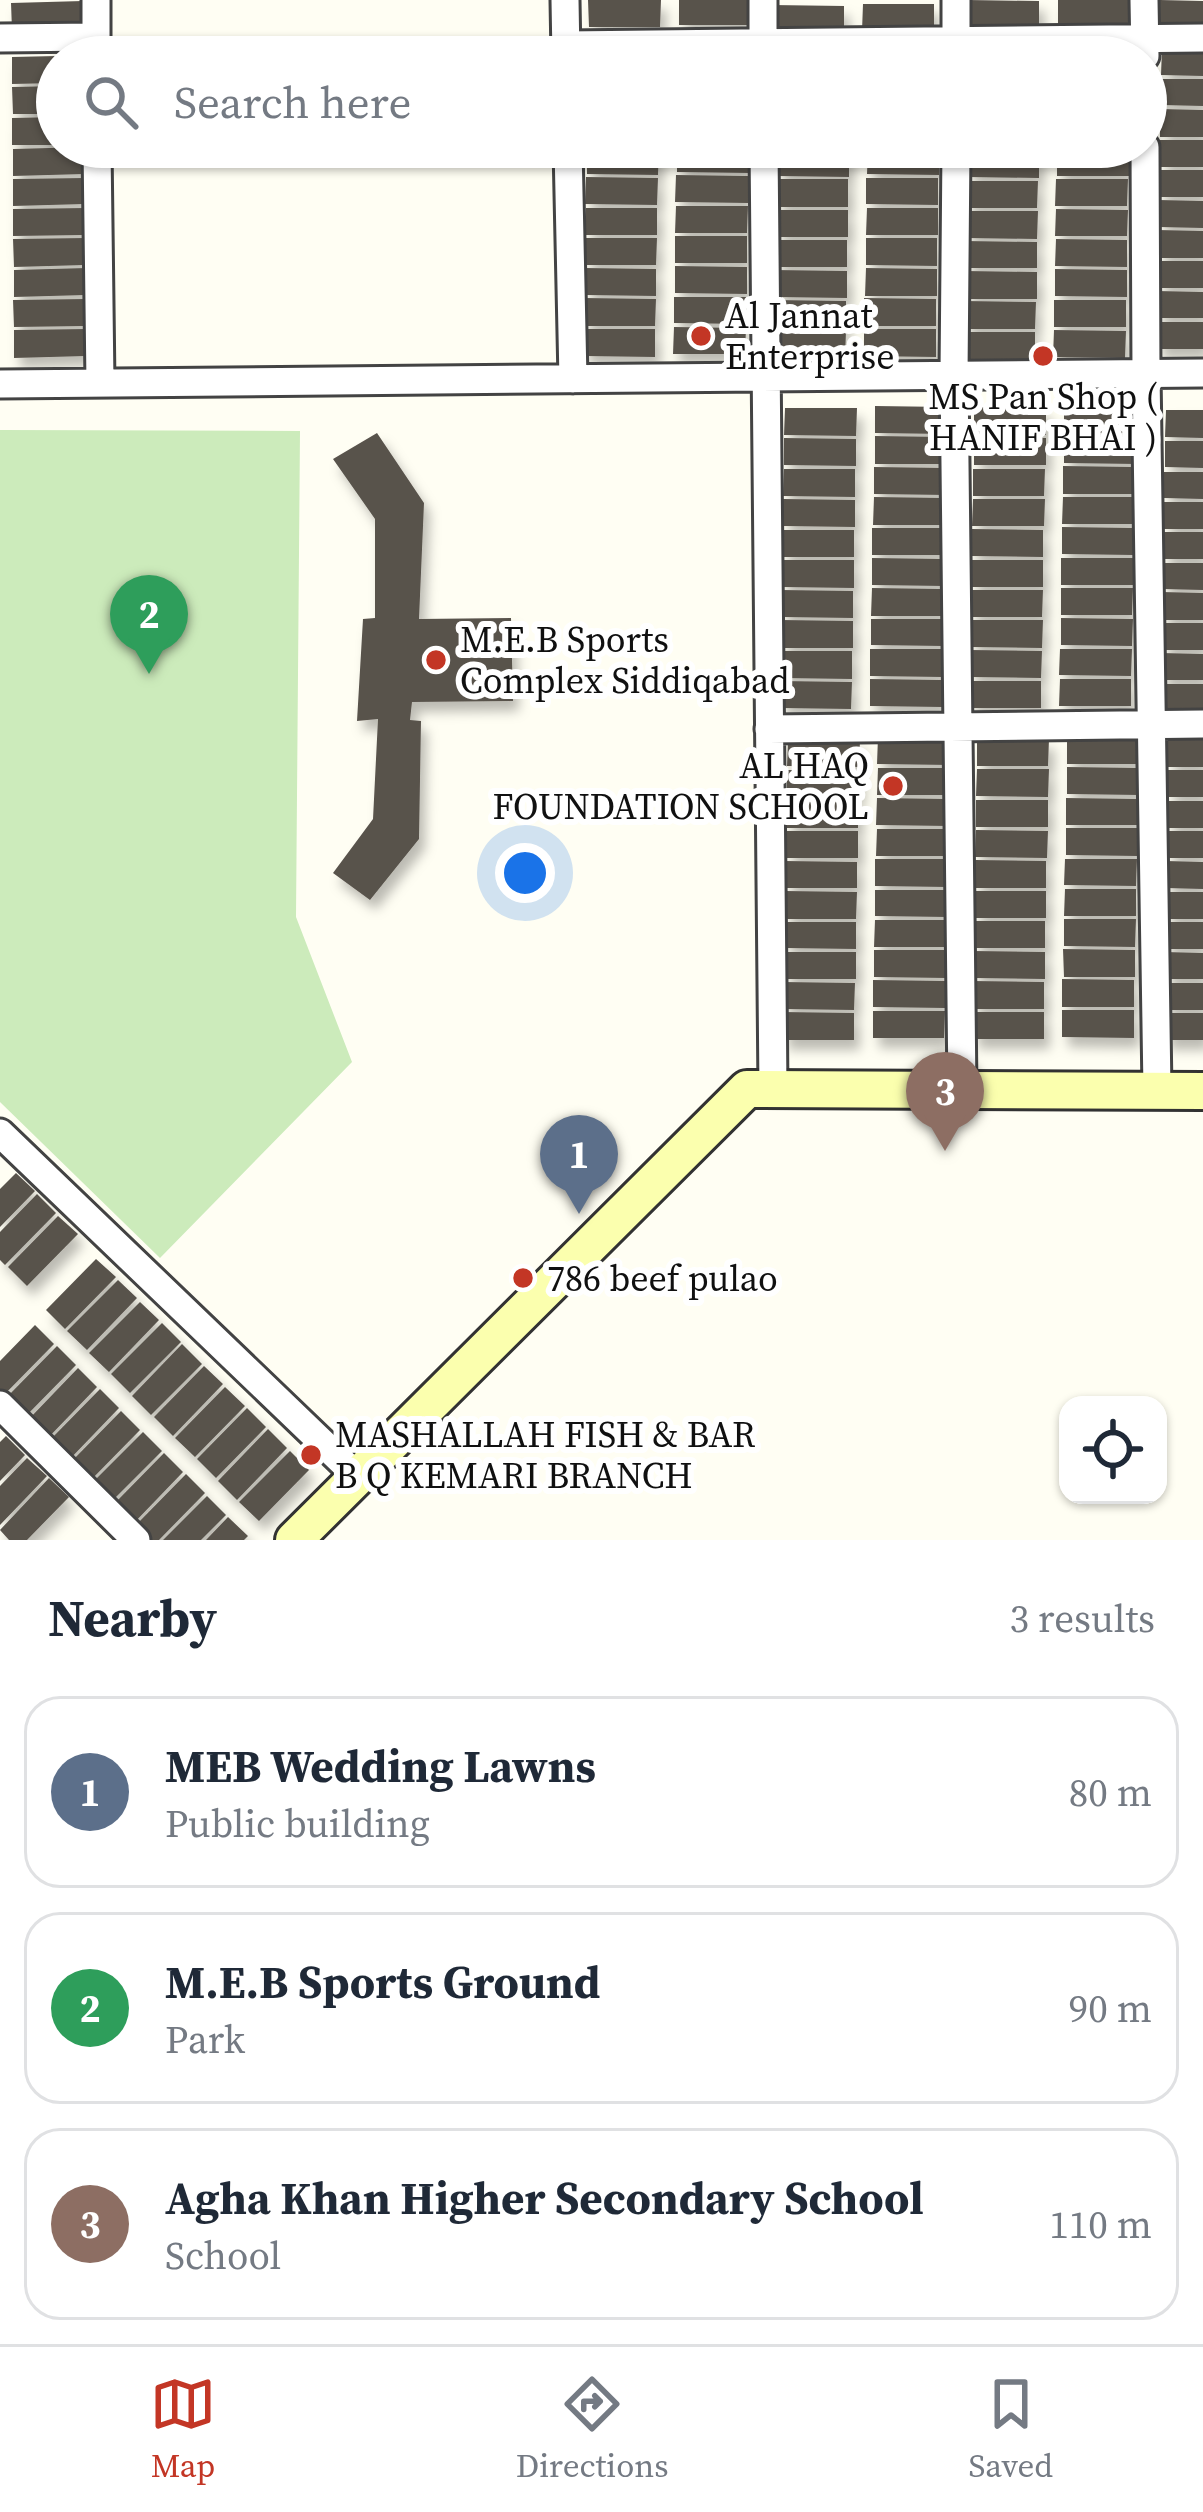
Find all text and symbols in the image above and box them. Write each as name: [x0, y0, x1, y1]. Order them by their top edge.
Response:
search box: [36, 36, 1167, 168]
icon: search: [78, 69, 144, 135]
text: Search here: [174, 71, 411, 133]
place label: Al Jannat Enterprise: [725, 291, 895, 381]
marker: Al Jannat Enterprise: [688, 323, 714, 349]
marker: MS Pan Shop ( HANIF BHAI ): [1030, 343, 1056, 369]
place label: MS Pan Shop ( HANIF BHAI ): [928, 372, 1158, 462]
pin: 2: [110, 575, 188, 674]
place label: M.E.B Sports Complex Siddiqabad: [460, 615, 790, 705]
marker: M.E.B Sports Complex Siddiqabad: [423, 647, 449, 673]
place label: AL HAQ FOUNDATION SCHOOL: [492, 741, 869, 831]
marker: AL HAQ FOUNDATION SCHOOL: [880, 773, 906, 799]
your location: [495, 843, 555, 903]
pin: 3: [906, 1052, 984, 1151]
pin: 1: [540, 1115, 618, 1214]
place label: 786 beef pulao: [547, 1254, 778, 1303]
marker: 786 beef pulao: [510, 1265, 536, 1291]
map controls: [1059, 1396, 1167, 1504]
button: locate: [1059, 1396, 1167, 1504]
place label: MASHALLAH FISH & BAR B Q KEMARI BRANCH: [335, 1410, 755, 1500]
marker: MASHALLAH FISH & BAR B Q KEMARI BRANCH: [298, 1442, 324, 1468]
text: Nearby: [48, 1583, 217, 1653]
text: 3 results: [1010, 1592, 1155, 1645]
text: MEB Wedding Lawns: [165, 1735, 596, 1797]
text: 1: [79, 1766, 101, 1819]
text: 80 m: [1069, 1766, 1152, 1819]
text: Public building: [165, 1797, 430, 1850]
text: M.E.B Sports Ground: [165, 1951, 600, 2013]
text: 2: [79, 1982, 101, 2035]
text: 90 m: [1069, 1982, 1152, 2035]
text: Park: [165, 2013, 245, 2066]
text: Agha Khan Higher Secondary School: [165, 2167, 924, 2229]
text: 3: [79, 2198, 101, 2251]
text: 110 m: [1049, 2198, 1152, 2251]
text: School: [165, 2229, 281, 2282]
tab: Map: [150, 2371, 216, 2488]
tab: Directions: [516, 2371, 669, 2488]
tab: Saved: [968, 2371, 1053, 2488]

